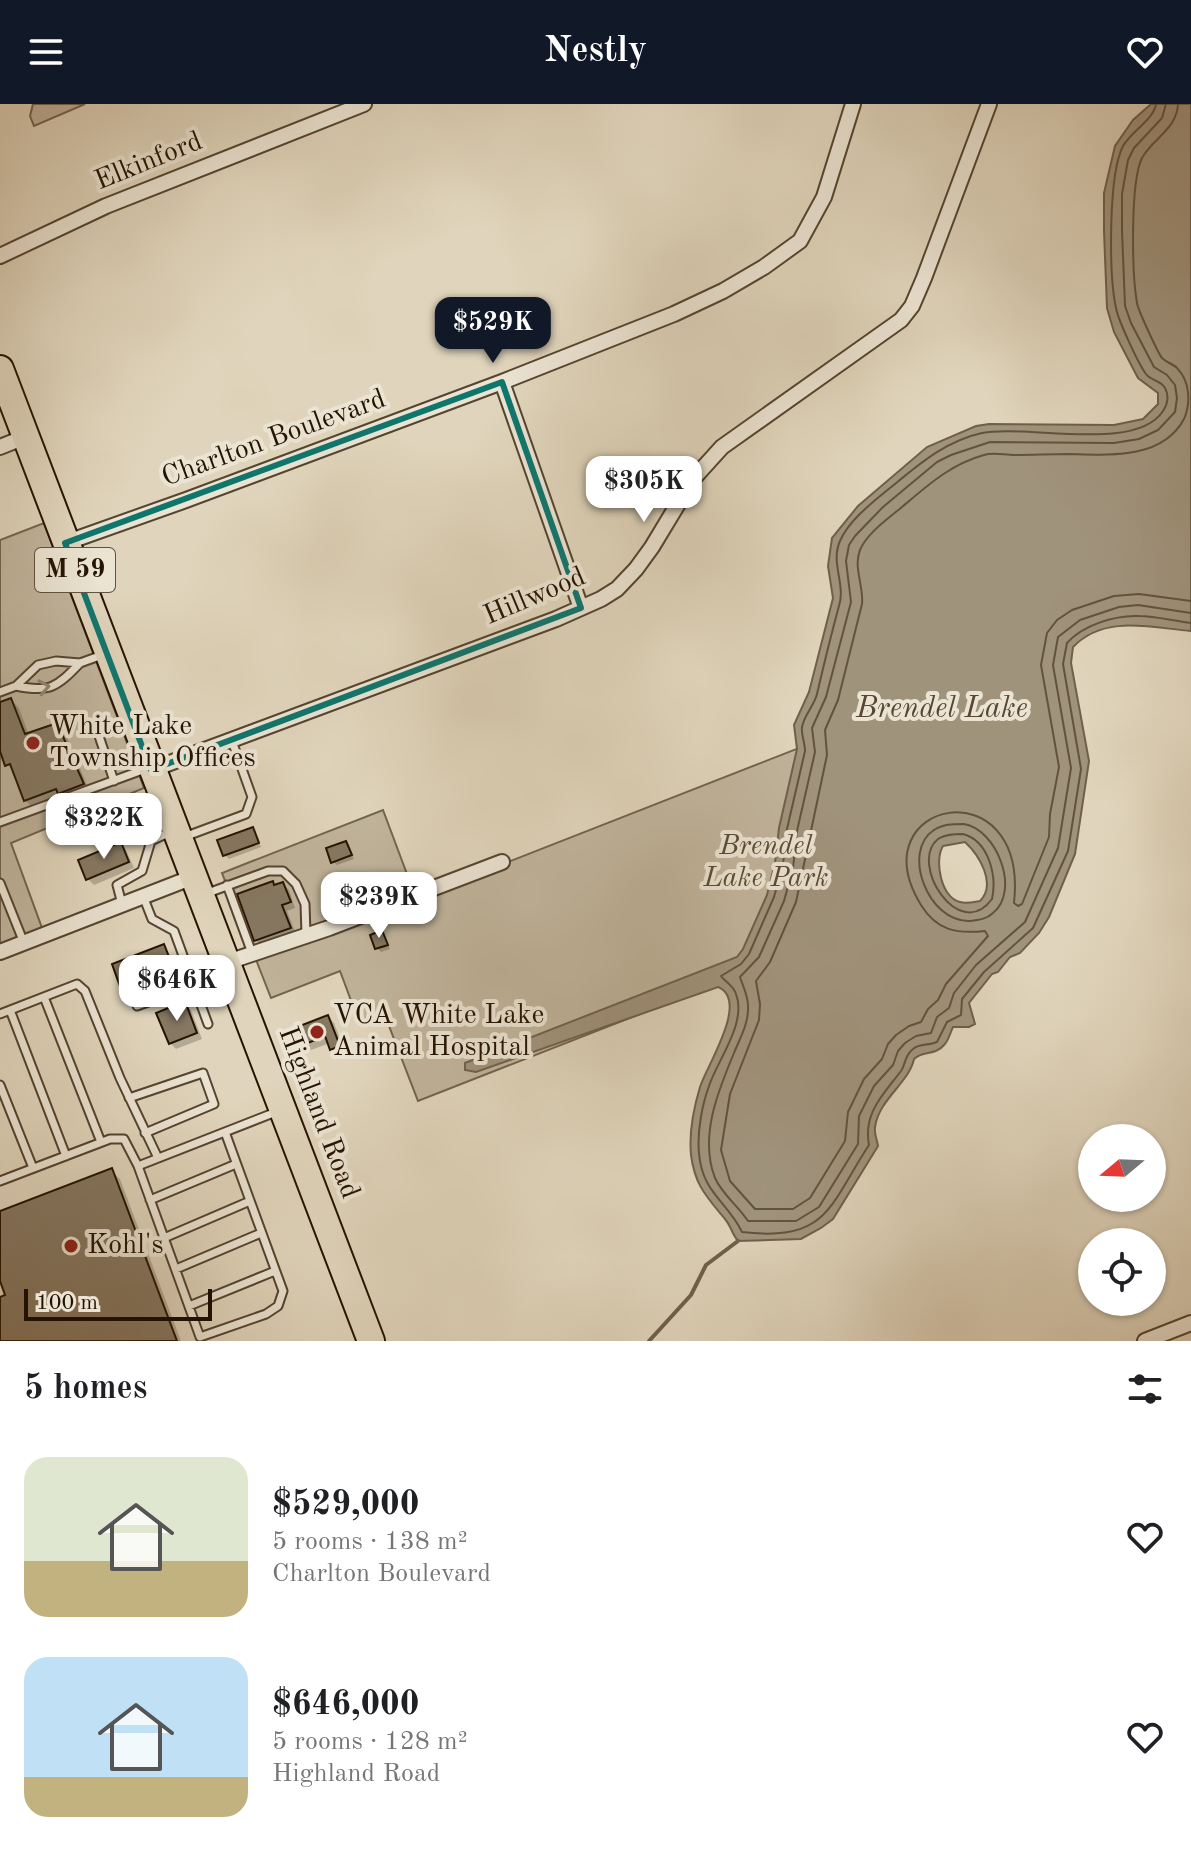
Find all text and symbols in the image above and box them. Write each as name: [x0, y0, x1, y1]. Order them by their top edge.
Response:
icon: menu: [24, 30, 68, 74]
icon: heart: [1123, 30, 1167, 74]
text: Nestly: [544, 34, 647, 70]
street label: Elkinford: [91, 128, 207, 196]
pin: $529K: [437, 297, 549, 365]
text: $529K: [453, 310, 533, 336]
street label: Charlton Boulevard: [158, 385, 390, 493]
pin: $305K: [588, 456, 700, 524]
text: $305K: [604, 469, 684, 495]
road number: M 59: [35, 548, 115, 592]
street label: Hillwood: [480, 563, 590, 631]
one-way arrow: [37, 679, 50, 696]
water label: Brendel Lake: [855, 694, 1028, 724]
place label: White Lake Township Offices: [49, 713, 256, 773]
marker: White Lake Township Offices: [24, 734, 42, 752]
pin: $322K: [48, 793, 160, 861]
text: $322K: [64, 806, 144, 832]
park label: Brendel Lake Park: [703, 833, 828, 893]
pin: $239K: [323, 872, 435, 940]
text: $239K: [339, 885, 419, 911]
pin: $646K: [121, 955, 233, 1023]
text: $646K: [137, 968, 217, 994]
place label: VCA White Lake Animal Hospital: [333, 1002, 544, 1062]
street label: Highland Road: [272, 1023, 364, 1203]
marker: VCA White Lake Animal Hospital: [308, 1023, 326, 1041]
north arrow: [1078, 1124, 1166, 1212]
map controls: [1078, 1124, 1166, 1316]
button: locate: [1078, 1228, 1166, 1316]
place label: Kohl's: [87, 1232, 164, 1260]
marker: Kohl's: [62, 1237, 80, 1255]
scale bar: [24, 1285, 212, 1321]
text: 100 m: [36, 1292, 98, 1314]
icon: filters: [1123, 1367, 1167, 1411]
text: 5 homes: [24, 1372, 147, 1406]
text: $529,000: [272, 1488, 420, 1522]
icon: home: [88, 1489, 184, 1585]
icon: heart: [1123, 1515, 1167, 1559]
text: 5 rooms · 138 m²: [272, 1529, 468, 1555]
text: Charlton Boulevard: [272, 1561, 491, 1587]
text: $646,000: [272, 1688, 420, 1722]
icon: home: [88, 1689, 184, 1785]
icon: heart: [1123, 1715, 1167, 1759]
text: 5 rooms · 128 m²: [272, 1729, 468, 1755]
text: Highland Road: [272, 1761, 440, 1787]

